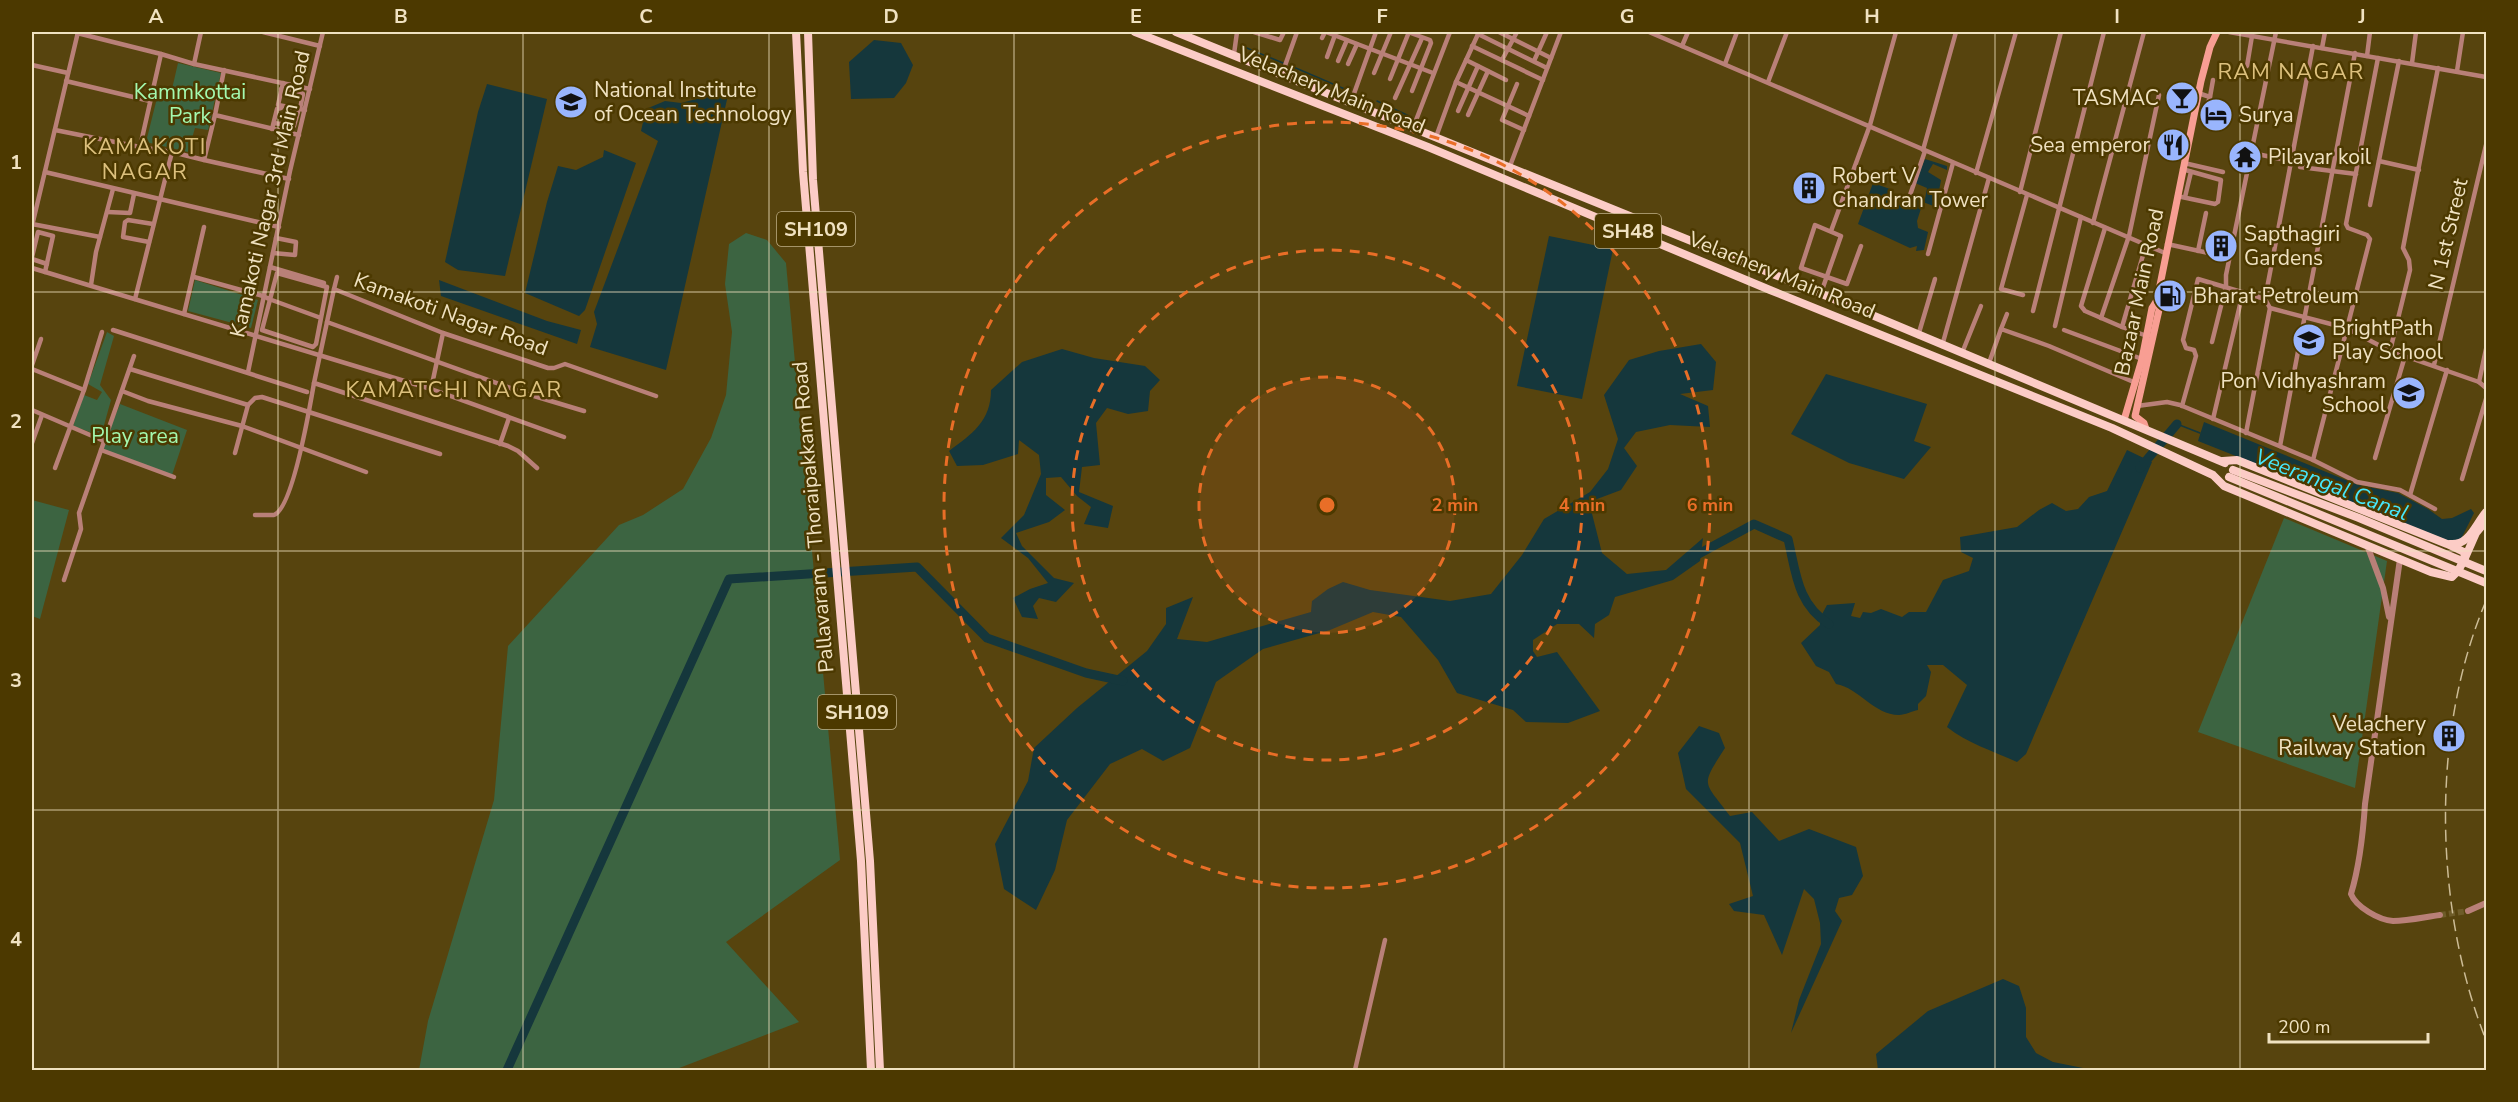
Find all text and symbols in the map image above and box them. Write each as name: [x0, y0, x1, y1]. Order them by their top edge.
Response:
text: A: [149, 3, 164, 30]
text: B: [394, 3, 408, 30]
text: C: [639, 3, 653, 30]
text: D: [883, 3, 899, 30]
text: E: [1130, 3, 1142, 30]
text: F: [1376, 3, 1388, 30]
text: G: [1620, 3, 1634, 30]
text: H: [1864, 3, 1880, 30]
text: I: [2114, 3, 2120, 30]
text: J: [2357, 3, 2366, 30]
street label: Velachery Main Road: [1234, 39, 1430, 140]
street label: Kamakoti Nagar 3rd Main Road: [223, 48, 317, 340]
district label: RAM NAGAR: [2217, 57, 2365, 87]
place label: National Institute of Ocean Technology: [594, 76, 792, 128]
park label: Kammkottai Park: [134, 78, 246, 130]
bar icon: TASMAC: [2164, 80, 2200, 116]
school or university icon: National Institute of Ocean Technology: [553, 84, 589, 120]
place label: TASMAC: [2073, 84, 2159, 112]
hotel icon: Surya: [2198, 97, 2234, 133]
place label: Surya: [2239, 101, 2294, 129]
restaurant icon: Sea emperor: [2155, 127, 2191, 163]
place label: Sea emperor: [2030, 131, 2150, 159]
district label: KAMAKOTI NAGAR: [83, 132, 207, 187]
temple icon: Pilayar koil: [2227, 139, 2263, 175]
place label: Pilayar koil: [2268, 143, 2372, 171]
text: 1: [10, 149, 22, 176]
place label: Robert V Chandran Tower: [1832, 162, 1988, 214]
building icon: Robert V Chandran Tower: [1791, 170, 1827, 206]
street label: N 1st Street: [2422, 175, 2475, 292]
street label: Bazaar Main Road: [2108, 206, 2170, 378]
road number: SH109: [777, 212, 855, 246]
road number: SH48: [1595, 214, 1661, 248]
place label: Sapthagiri Gardens: [2244, 220, 2340, 272]
street label: Velachery Main Road: [1684, 224, 1880, 325]
building icon: Sapthagiri Gardens: [2203, 228, 2239, 264]
street label: Kamakoti Nagar Road: [350, 266, 552, 362]
fuel station icon: Bharat Petroleum: [2152, 278, 2188, 314]
place label: Bharat Petroleum: [2193, 282, 2359, 310]
place label: BrightPath Play School: [2332, 314, 2444, 366]
school or university icon: BrightPath Play School: [2291, 322, 2327, 358]
street label: Pallavaram - Thoraipakkam Road: [785, 360, 841, 674]
place label: Pon Vidhyashram School: [2221, 367, 2387, 419]
district label: KAMATCHI NAGAR: [345, 375, 563, 405]
school or university icon: Pon Vidhyashram School: [2391, 375, 2427, 411]
text: 2: [10, 408, 22, 435]
park label: Play area: [91, 422, 179, 450]
water label: Veerangal Canal: [2250, 442, 2413, 528]
text: 2 min: [1432, 493, 1478, 517]
text: 4 min: [1559, 493, 1605, 517]
text: 6 min: [1687, 493, 1733, 517]
centre of rings: [1317, 495, 1337, 515]
text: 3: [10, 667, 22, 694]
road number: SH109: [818, 695, 896, 729]
place label: Velachery Railway Station: [2278, 710, 2426, 762]
building icon: Velachery Railway Station: [2431, 718, 2467, 754]
text: 4: [10, 926, 22, 953]
scale bar: [2269, 1006, 2428, 1044]
text: 200 m: [2278, 1015, 2330, 1039]

